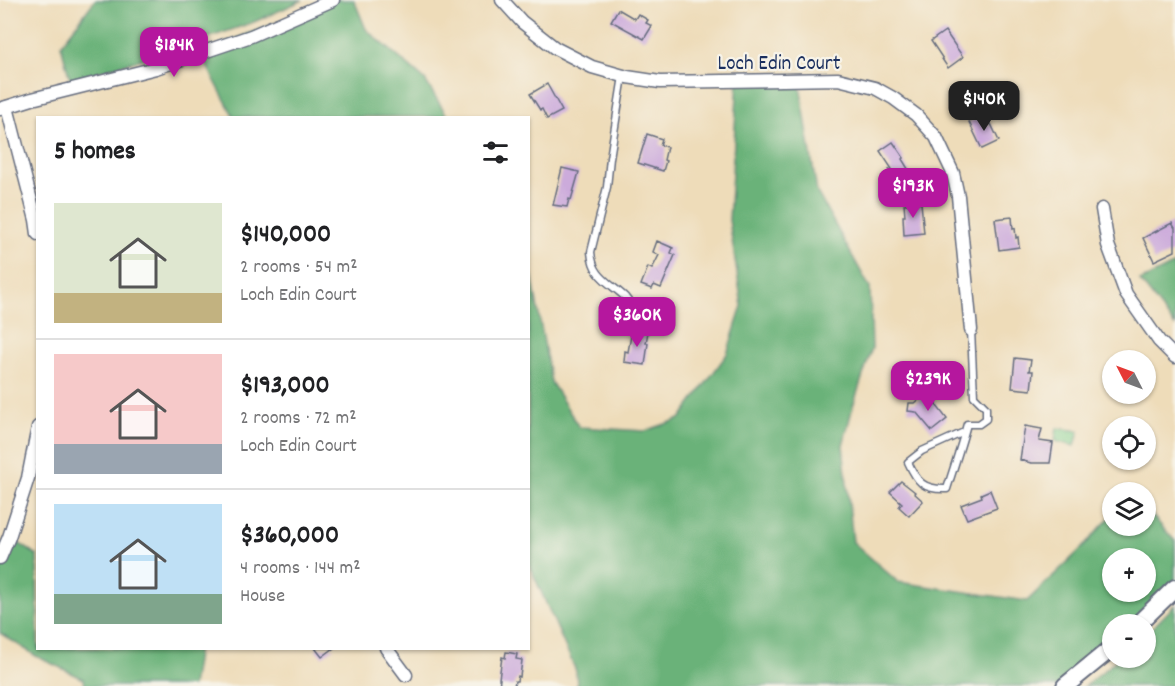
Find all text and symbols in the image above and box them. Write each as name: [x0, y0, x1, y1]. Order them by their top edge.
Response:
pin: $184K: [132, 27, 216, 78]
text: $184K: [154, 32, 194, 60]
street label: Loch Edin Court: [718, 50, 841, 80]
pin: $140K: [942, 81, 1026, 132]
text: $140K: [963, 86, 1005, 114]
text: 5 homes: [54, 134, 136, 171]
icon: filters: [479, 136, 512, 169]
pin: $193K: [871, 168, 955, 219]
text: $193K: [892, 173, 934, 201]
text: $140,000: [240, 217, 331, 254]
icon: home: [102, 227, 174, 299]
text: 2 rooms · 54 m²: [240, 254, 358, 282]
text: Loch Edin Court: [240, 282, 357, 310]
pin: $360K: [595, 297, 679, 348]
text: $360K: [613, 302, 661, 330]
north arrow: [1102, 350, 1156, 404]
map controls: [1102, 350, 1156, 668]
pin: $239K: [886, 361, 970, 412]
text: $239K: [905, 366, 951, 394]
text: $193,000: [240, 368, 330, 405]
icon: home: [102, 378, 174, 450]
text: 2 rooms · 72 m²: [240, 405, 356, 433]
button: locate: [1102, 416, 1156, 470]
text: Loch Edin Court: [240, 433, 357, 461]
button: layers: [1102, 482, 1156, 536]
text: $360,000: [240, 518, 339, 555]
icon: home: [102, 528, 174, 600]
button: +: [1102, 548, 1156, 602]
text: 4 rooms · 144 m²: [240, 555, 361, 583]
text: House: [240, 583, 285, 611]
button: −: [1102, 614, 1156, 668]

